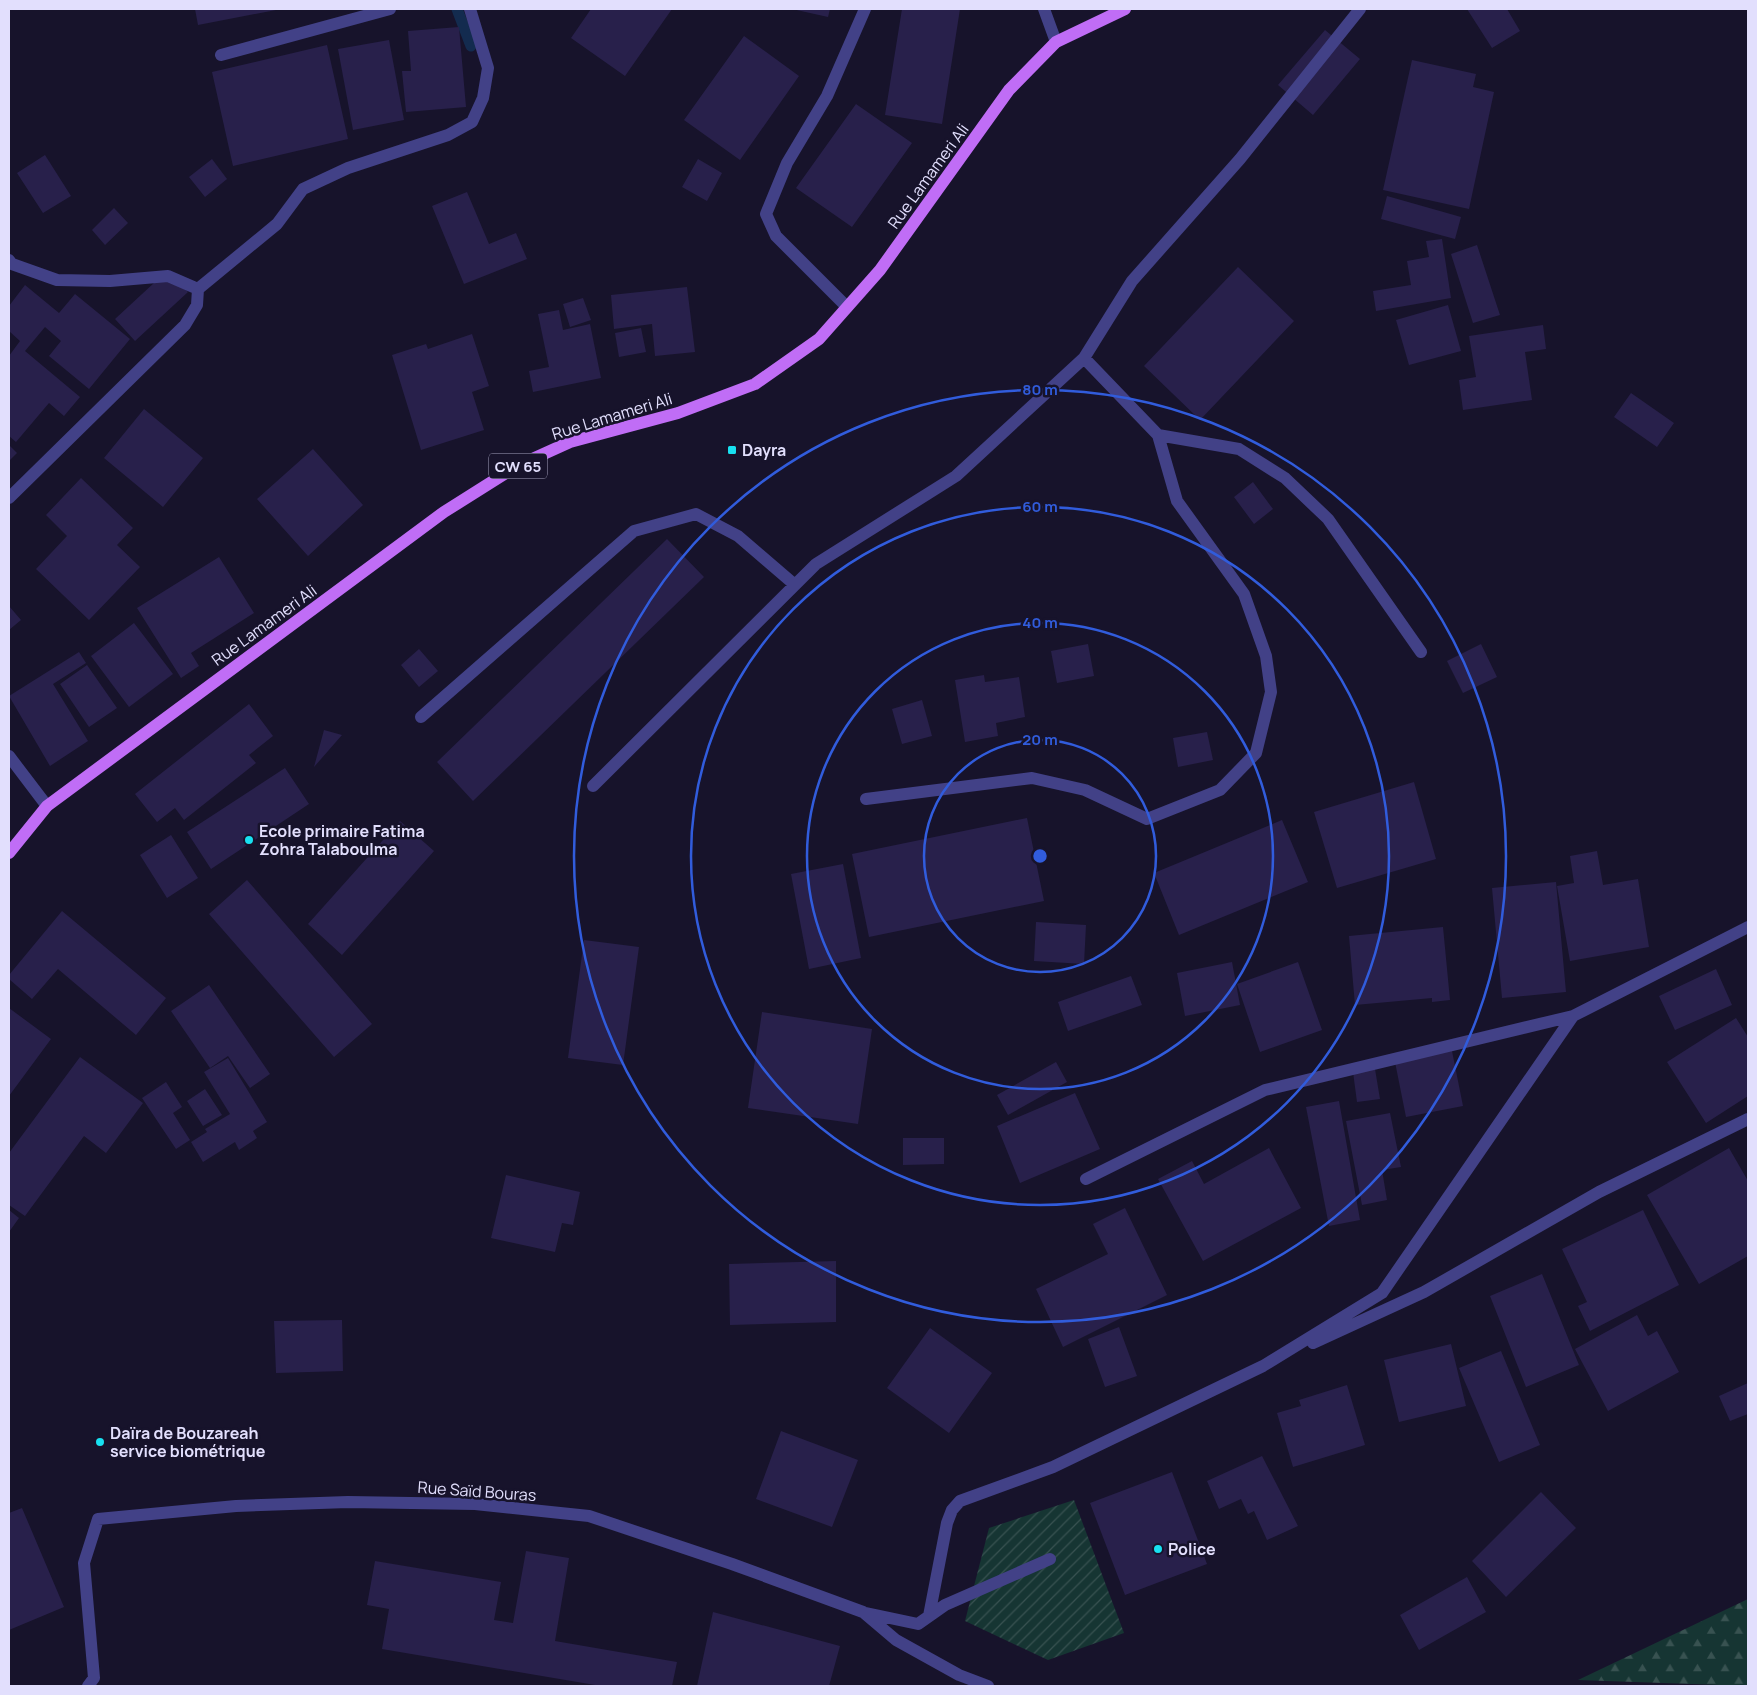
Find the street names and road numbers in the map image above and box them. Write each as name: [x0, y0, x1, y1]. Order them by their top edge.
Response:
street label: Rue Lamameri Ali: [882, 119, 974, 233]
street label: Rue Lamameri Ali: [549, 387, 675, 445]
road number: CW 65: [489, 454, 547, 478]
street label: Rue Lamameri Ali: [207, 579, 321, 671]
street label: Rue Saïd Bouras: [417, 1476, 537, 1506]

